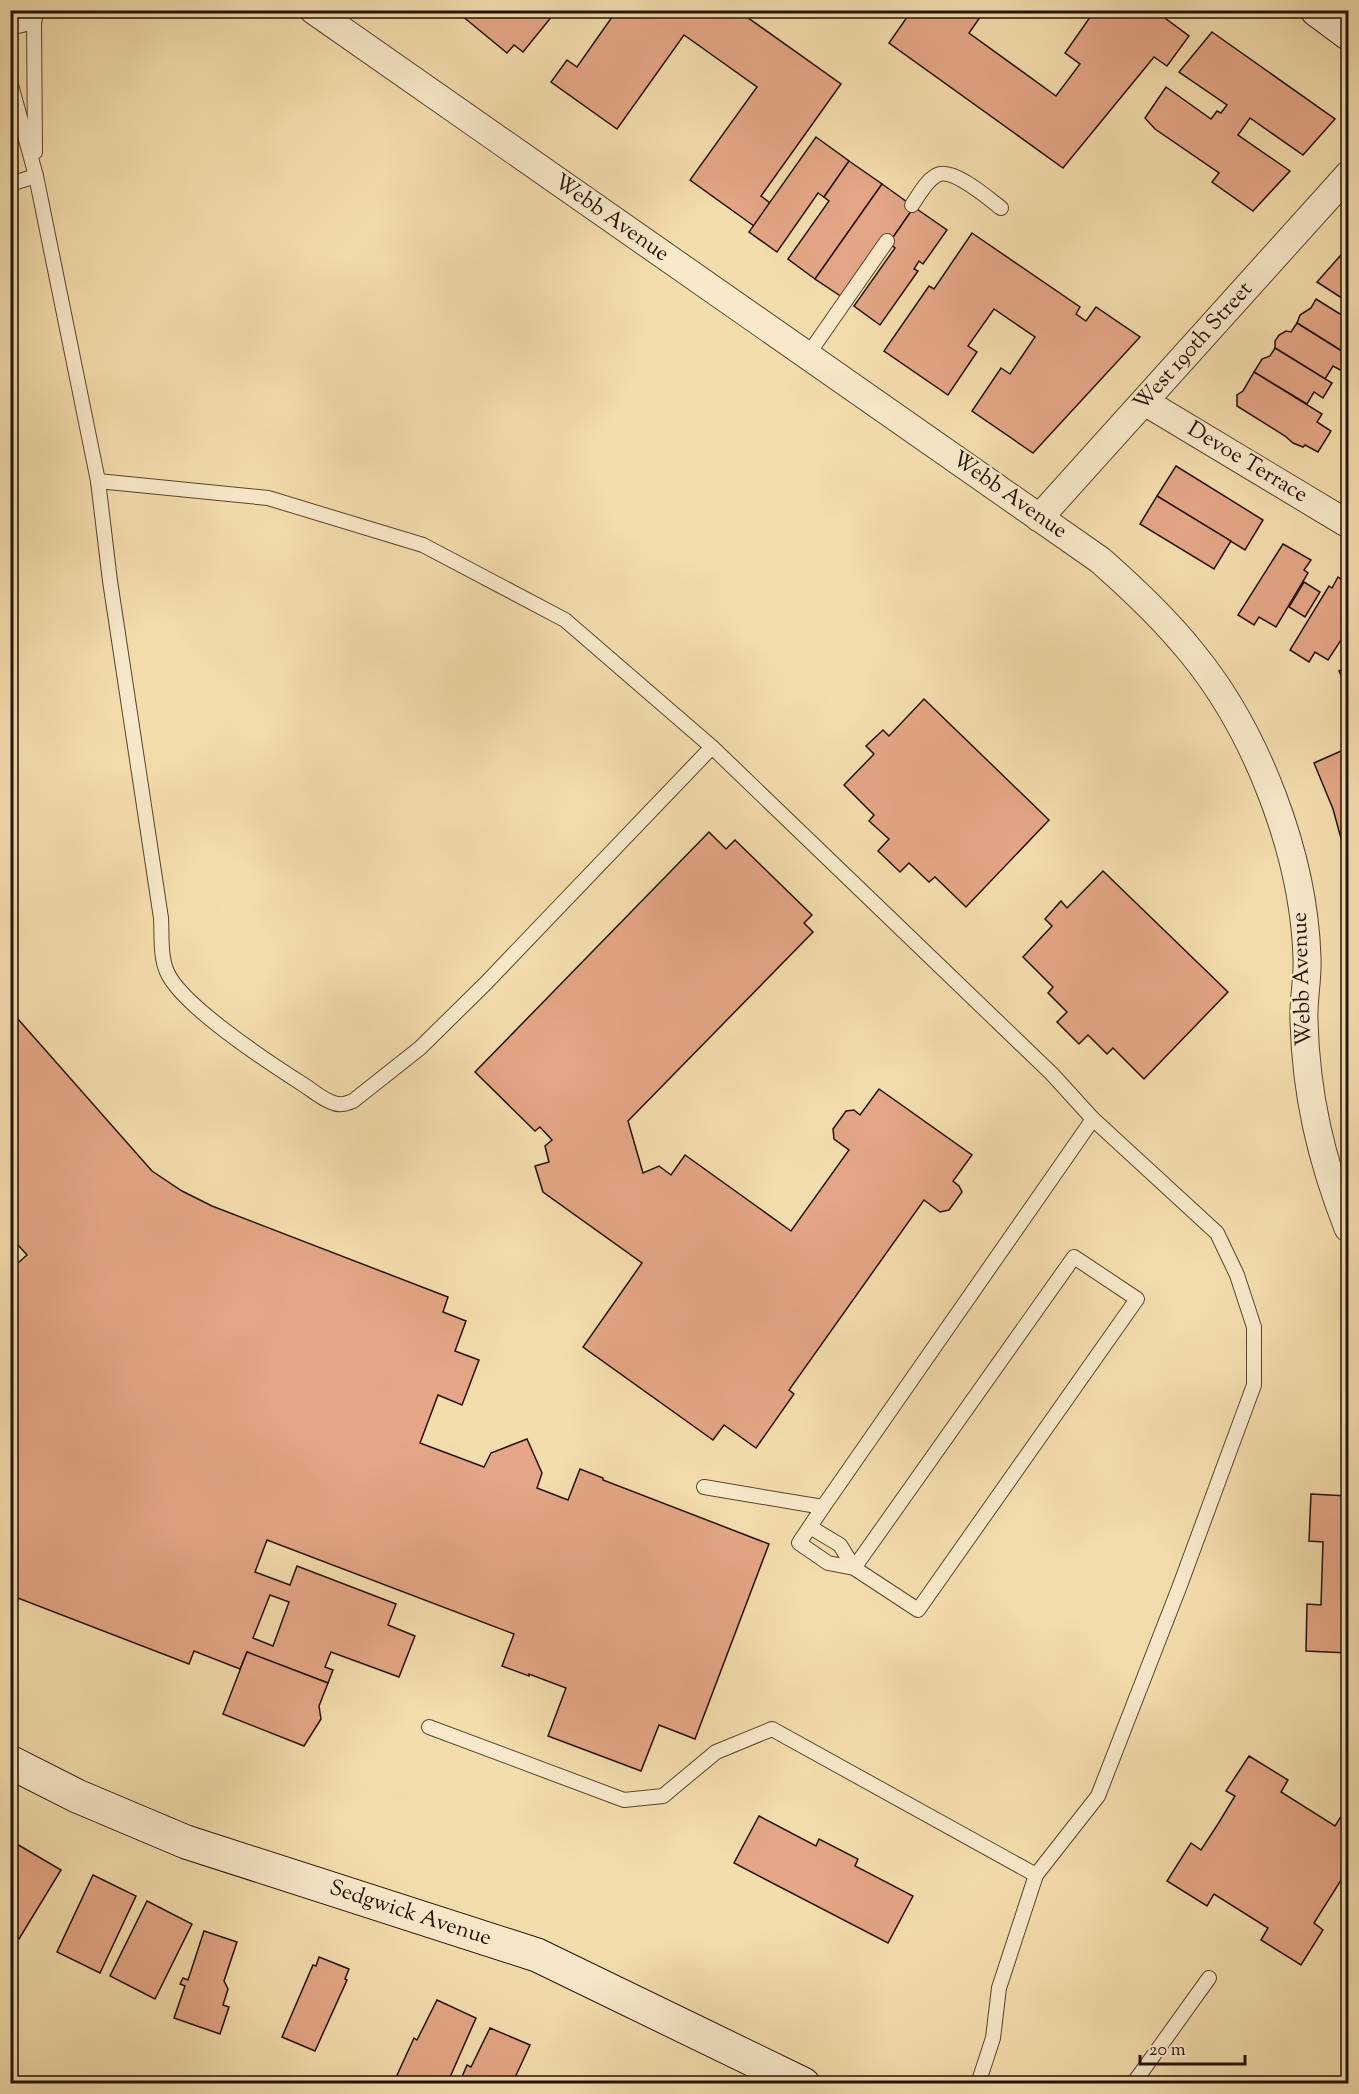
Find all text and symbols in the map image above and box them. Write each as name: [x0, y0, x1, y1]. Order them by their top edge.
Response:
street label: Webb Avenue: [547, 167, 675, 271]
street label: West 190th Street: [1127, 275, 1261, 419]
street label: Devoe Terrace: [1181, 414, 1313, 512]
street label: Webb Avenue: [945, 444, 1073, 548]
street label: Webb Avenue: [1285, 911, 1321, 1047]
street label: Sedgwick Avenue: [325, 1873, 495, 1955]
scale bar: [1140, 2028, 1245, 2066]
text: 20 m: [1149, 2038, 1186, 2064]

